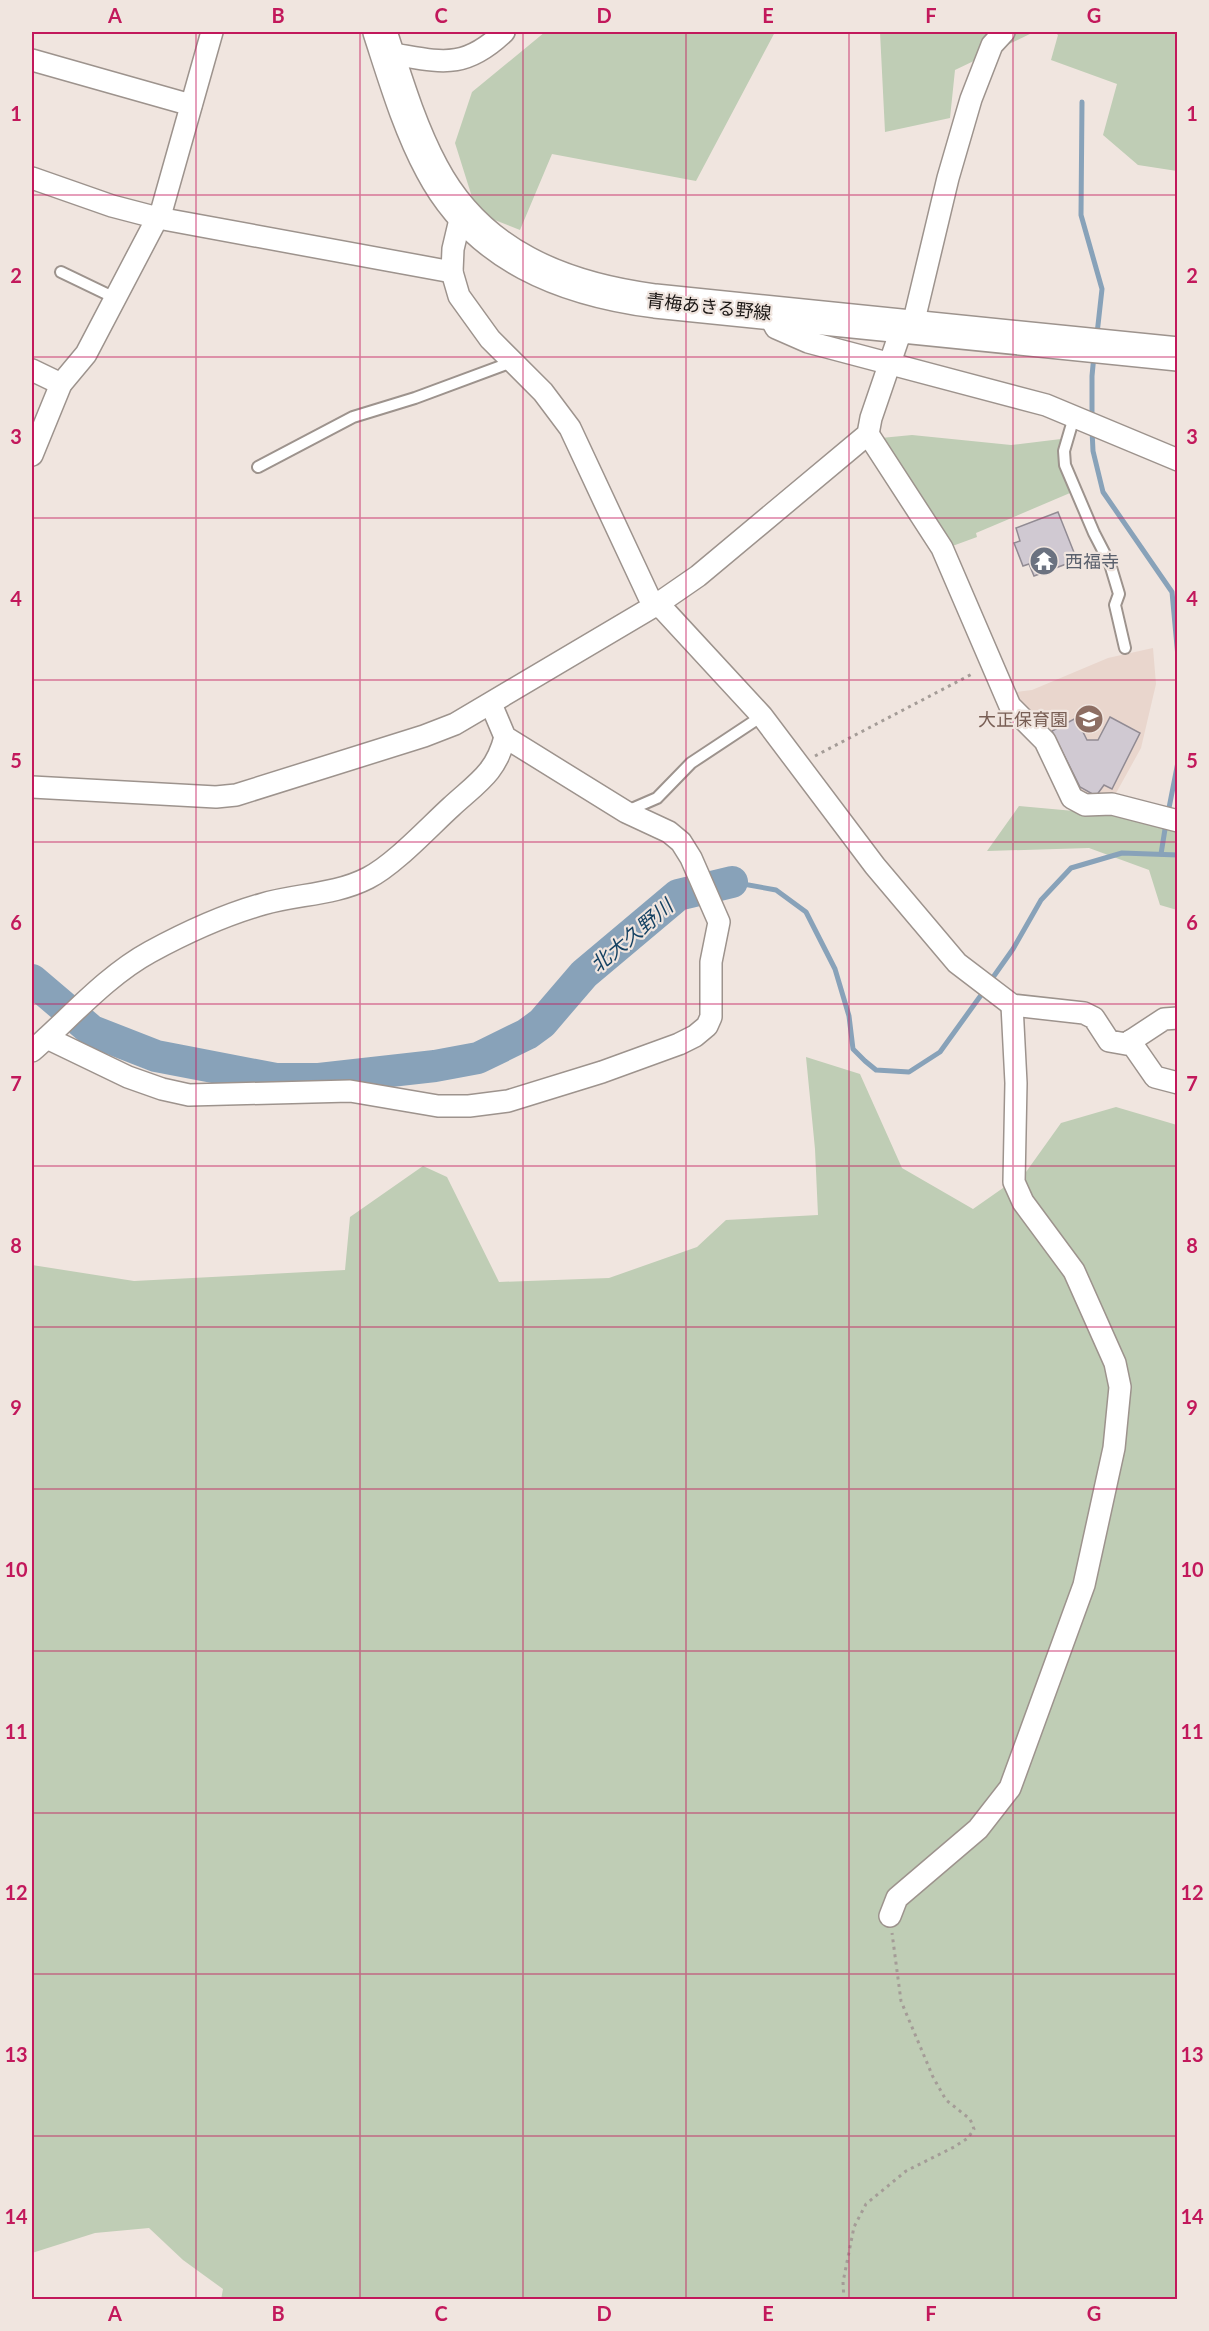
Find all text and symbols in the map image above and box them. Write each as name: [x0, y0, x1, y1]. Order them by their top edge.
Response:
text: A: [107, 3, 122, 27]
text: B: [271, 3, 285, 27]
text: C: [434, 3, 448, 27]
text: D: [596, 3, 612, 27]
text: E: [762, 3, 774, 27]
text: F: [925, 3, 937, 27]
text: G: [1087, 3, 1101, 27]
text: 1: [10, 101, 22, 125]
text: 1: [1186, 101, 1198, 125]
text: 2: [10, 263, 22, 287]
text: 2: [1186, 263, 1198, 287]
street label: 青梅あきる野線: [645, 288, 773, 324]
text: 3: [10, 424, 22, 448]
text: 3: [1186, 424, 1198, 448]
temple icon: 西福寺: [1028, 545, 1060, 577]
place label: 西福寺: [1065, 550, 1119, 572]
text: 4: [10, 586, 22, 610]
text: 4: [1186, 586, 1198, 610]
school or university icon: 大正保育園: [1073, 703, 1105, 735]
place label: 大正保育園: [978, 708, 1068, 730]
text: 5: [10, 748, 22, 772]
text: 5: [1186, 748, 1198, 772]
water label: 北大久野川: [585, 892, 679, 976]
text: 6: [10, 910, 22, 934]
text: 6: [1186, 910, 1198, 934]
text: 7: [10, 1071, 22, 1095]
text: 7: [1186, 1071, 1198, 1095]
text: 8: [10, 1233, 22, 1257]
text: 8: [1186, 1233, 1198, 1257]
text: 9: [10, 1395, 22, 1419]
text: 9: [1186, 1395, 1198, 1419]
text: 10: [4, 1557, 28, 1581]
text: 10: [1180, 1557, 1204, 1581]
text: 11: [4, 1719, 28, 1743]
text: 11: [1180, 1719, 1204, 1743]
text: 12: [4, 1880, 28, 1904]
text: 12: [1180, 1880, 1204, 1904]
text: 13: [4, 2042, 28, 2066]
text: 13: [1180, 2042, 1204, 2066]
text: 14: [4, 2204, 28, 2228]
text: 14: [1180, 2204, 1204, 2228]
text: A: [107, 2301, 122, 2325]
text: B: [271, 2301, 285, 2325]
text: C: [434, 2301, 448, 2325]
text: D: [596, 2301, 612, 2325]
text: E: [762, 2301, 774, 2325]
text: F: [925, 2301, 937, 2325]
text: G: [1087, 2301, 1101, 2325]

